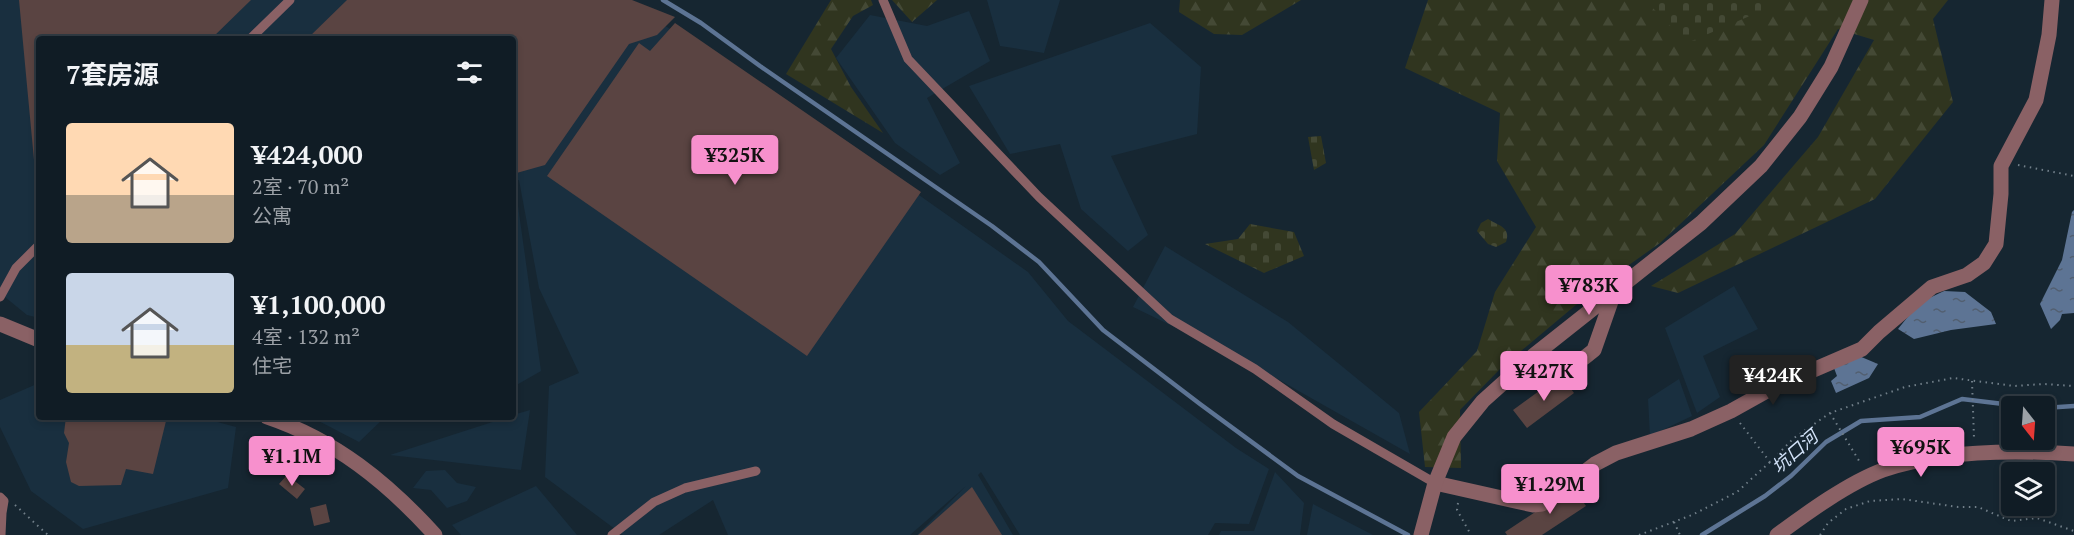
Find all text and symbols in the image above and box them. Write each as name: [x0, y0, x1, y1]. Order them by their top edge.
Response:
icon: filters: [453, 56, 486, 89]
text: 7套房源: [66, 57, 159, 91]
pin: ¥325K: [693, 135, 777, 186]
text: ¥424,000: [252, 137, 363, 171]
text: ¥325K: [705, 141, 765, 168]
icon: home: [114, 147, 186, 219]
text: 2室 · 70 m²: [252, 173, 349, 200]
text: 公寓: [252, 202, 292, 229]
pin: ¥783K: [1547, 265, 1631, 316]
text: ¥783K: [1559, 271, 1619, 298]
text: ¥1,100,000: [252, 287, 385, 321]
icon: home: [114, 297, 186, 369]
text: 4室 · 132 m²: [252, 323, 360, 350]
pin: ¥427K: [1502, 351, 1586, 402]
text: 住宅: [252, 352, 292, 379]
pin: ¥424K: [1731, 355, 1815, 406]
text: ¥427K: [1514, 357, 1574, 384]
text: ¥424K: [1743, 361, 1803, 388]
north arrow: [2001, 396, 2055, 450]
map controls: [2001, 396, 2055, 516]
water label: 坑口河: [1766, 423, 1825, 478]
pin: ¥695K: [1879, 427, 1963, 478]
text: ¥695K: [1891, 433, 1951, 460]
pin: ¥1.1M: [250, 436, 334, 487]
text: ¥1.1M: [263, 442, 321, 469]
button: layers: [2001, 462, 2055, 516]
pin: ¥1.29M: [1501, 464, 1599, 515]
text: ¥1.29M: [1515, 470, 1585, 497]

